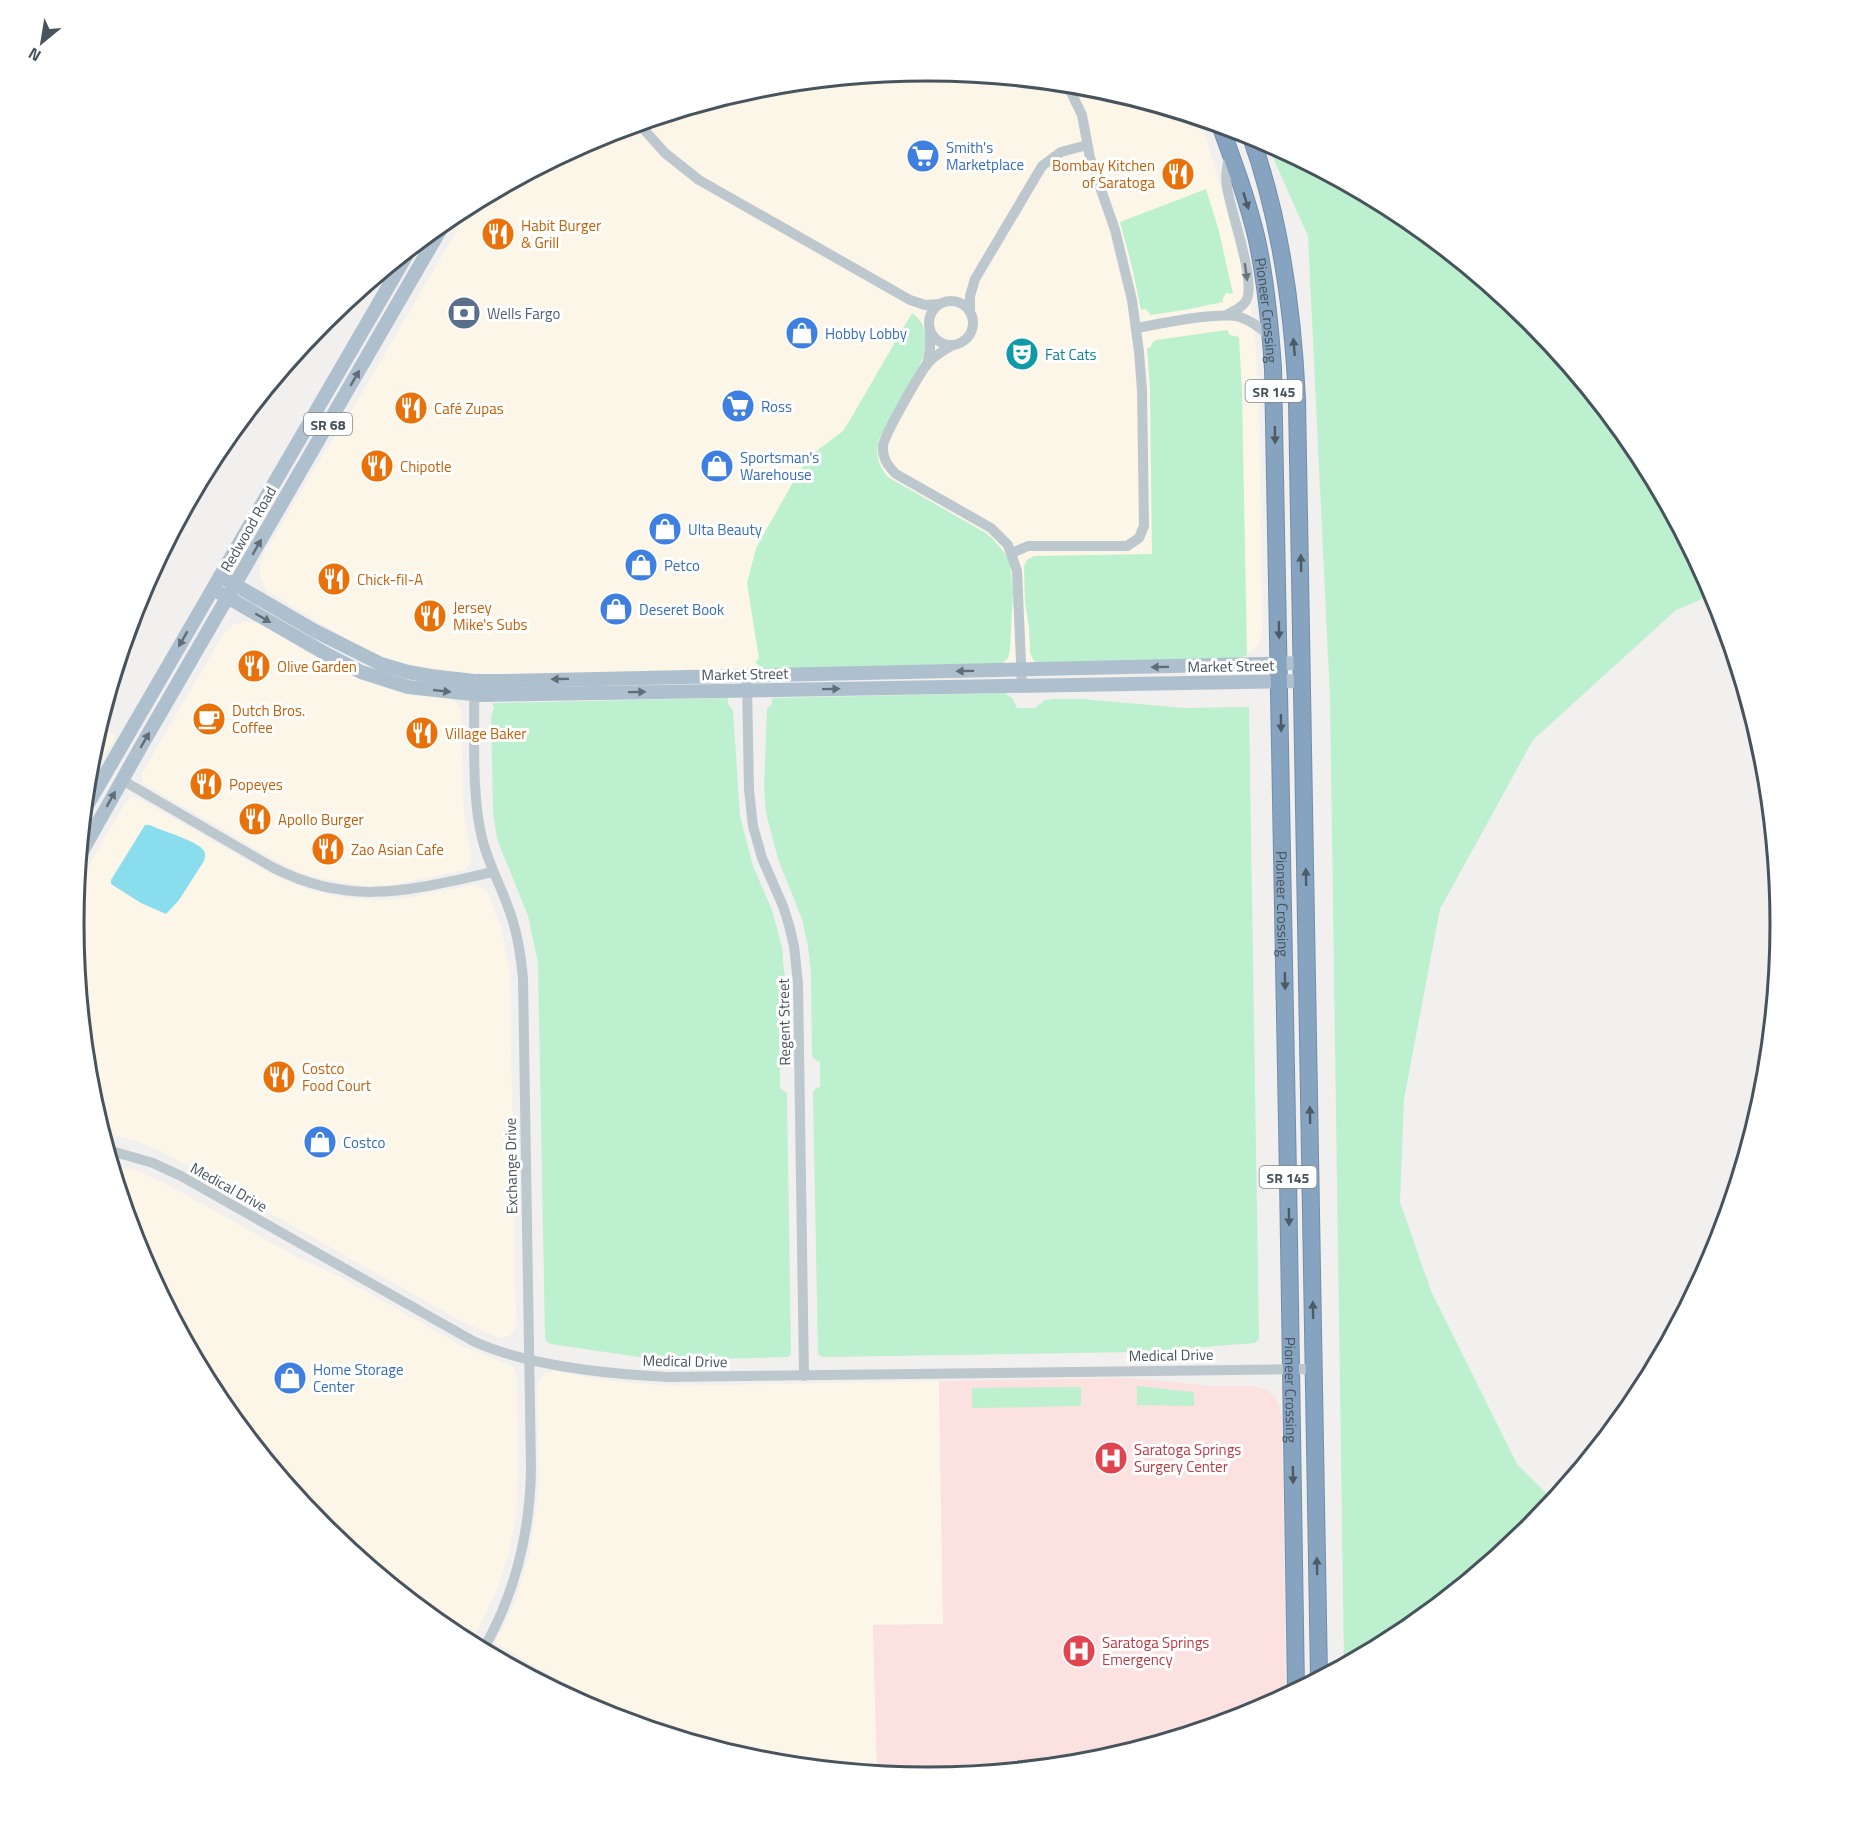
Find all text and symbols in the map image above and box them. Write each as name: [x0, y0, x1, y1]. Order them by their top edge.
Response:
north arrow: [12, 12, 72, 72]
text: N: [24, 42, 45, 68]
place label: Smith's Marketplace: [946, 136, 1024, 176]
supermarket icon: Smith's Marketplace: [905, 138, 941, 174]
place label: Bombay Kitchen of Saratoga: [1052, 154, 1155, 194]
restaurant icon: Bombay Kitchen of Saratoga: [1160, 156, 1196, 192]
one-way arrow: [1242, 192, 1251, 210]
place label: Habit Burger & Grill: [521, 214, 601, 254]
restaurant icon: Habit Burger & Grill: [480, 216, 516, 252]
street label: Pioneer Crossing: [1249, 256, 1284, 364]
one-way arrow: [1241, 262, 1251, 281]
bank icon: Wells Fargo: [446, 295, 482, 331]
place label: Wells Fargo: [487, 302, 560, 325]
shop icon: Hobby Lobby: [784, 315, 820, 351]
place label: Hobby Lobby: [825, 322, 907, 345]
theatre icon: Fat Cats: [1004, 336, 1040, 372]
one-way arrow: [1289, 337, 1299, 356]
place label: Fat Cats: [1045, 343, 1096, 366]
one-way arrow: [349, 370, 360, 386]
road number: SR 145: [1246, 380, 1302, 402]
supermarket icon: Ross: [720, 388, 756, 424]
restaurant icon: Café Zupas: [393, 390, 429, 426]
place label: Ross: [761, 395, 792, 418]
place label: Café Zupas: [434, 397, 504, 420]
road number: SR 68: [304, 413, 352, 435]
one-way arrow: [1271, 425, 1280, 444]
place label: Sportsman's Warehouse: [740, 446, 819, 486]
restaurant icon: Chipotle: [359, 448, 395, 484]
shop icon: Sportsman's Warehouse: [699, 448, 735, 484]
place label: Chipotle: [400, 455, 452, 478]
street label: Redwood Road: [214, 482, 282, 576]
shop icon: Ulta Beauty: [647, 511, 683, 547]
place label: Ulta Beauty: [688, 518, 762, 541]
one-way arrow: [251, 539, 262, 555]
shop icon: Petco: [623, 547, 659, 583]
one-way arrow: [1296, 553, 1305, 572]
place label: Petco: [664, 554, 700, 577]
restaurant icon: Chick-fil-A: [316, 561, 352, 597]
place label: Chick-fil-A: [357, 568, 423, 591]
shop icon: Deseret Book: [598, 591, 634, 627]
place label: Jersey Mike's Subs: [453, 596, 528, 636]
restaurant icon: Jersey Mike's Subs: [412, 598, 448, 634]
place label: Deseret Book: [639, 598, 724, 621]
one-way arrow: [255, 613, 272, 623]
one-way arrow: [1274, 620, 1284, 639]
one-way arrow: [179, 631, 189, 648]
restaurant icon: Olive Garden: [236, 648, 272, 684]
street label: Market Street: [1187, 654, 1275, 678]
place label: Olive Garden: [277, 655, 357, 678]
street label: Market Street: [701, 662, 789, 686]
one-way arrow: [1150, 662, 1169, 672]
one-way arrow: [955, 666, 974, 676]
one-way arrow: [550, 675, 569, 684]
one-way arrow: [822, 684, 841, 693]
one-way arrow: [432, 687, 451, 696]
one-way arrow: [627, 687, 646, 697]
place label: Dutch Bros. Coffee: [232, 699, 305, 739]
cafe icon: Dutch Bros. Coffee: [191, 701, 227, 737]
one-way arrow: [1276, 713, 1285, 732]
restaurant icon: Village Baker: [404, 715, 440, 751]
place label: Village Baker: [445, 722, 527, 745]
one-way arrow: [139, 732, 150, 748]
restaurant icon: Popeyes: [188, 766, 224, 802]
place label: Popeyes: [229, 773, 283, 796]
one-way arrow: [106, 790, 116, 807]
restaurant icon: Apollo Burger: [237, 801, 273, 837]
place label: Apollo Burger: [278, 808, 364, 831]
restaurant icon: Zao Asian Cafe: [310, 831, 346, 867]
place label: Zao Asian Cafe: [351, 838, 444, 861]
street label: Pioneer Crossing: [1270, 851, 1295, 957]
one-way arrow: [1301, 867, 1311, 886]
one-way arrow: [1280, 971, 1290, 990]
street label: Regent Street: [772, 977, 796, 1066]
place label: Costco Food Court: [302, 1057, 372, 1097]
restaurant icon: Costco Food Court: [261, 1059, 297, 1095]
one-way arrow: [1305, 1106, 1315, 1125]
street label: Exchange Drive: [499, 1118, 523, 1214]
shop icon: Costco: [302, 1124, 338, 1160]
place label: Costco: [343, 1131, 386, 1154]
street label: Medical Drive: [186, 1156, 272, 1218]
road number: SR 145: [1260, 1166, 1316, 1188]
one-way arrow: [1284, 1208, 1294, 1227]
one-way arrow: [1308, 1301, 1318, 1320]
street label: Pioneer Crossing: [1279, 1337, 1304, 1443]
street label: Medical Drive: [1128, 1343, 1214, 1367]
street label: Medical Drive: [642, 1349, 728, 1373]
place label: Home Storage Center: [313, 1358, 404, 1398]
shop icon: Home Storage Center: [272, 1360, 308, 1396]
place label: Saratoga Springs Surgery Center: [1134, 1438, 1241, 1478]
hospital icon: Saratoga Springs Surgery Center: [1093, 1440, 1129, 1476]
one-way arrow: [1288, 1466, 1298, 1485]
one-way arrow: [1313, 1557, 1322, 1576]
place label: Saratoga Springs Emergency: [1102, 1631, 1209, 1671]
hospital icon: Saratoga Springs Emergency: [1061, 1633, 1097, 1669]

